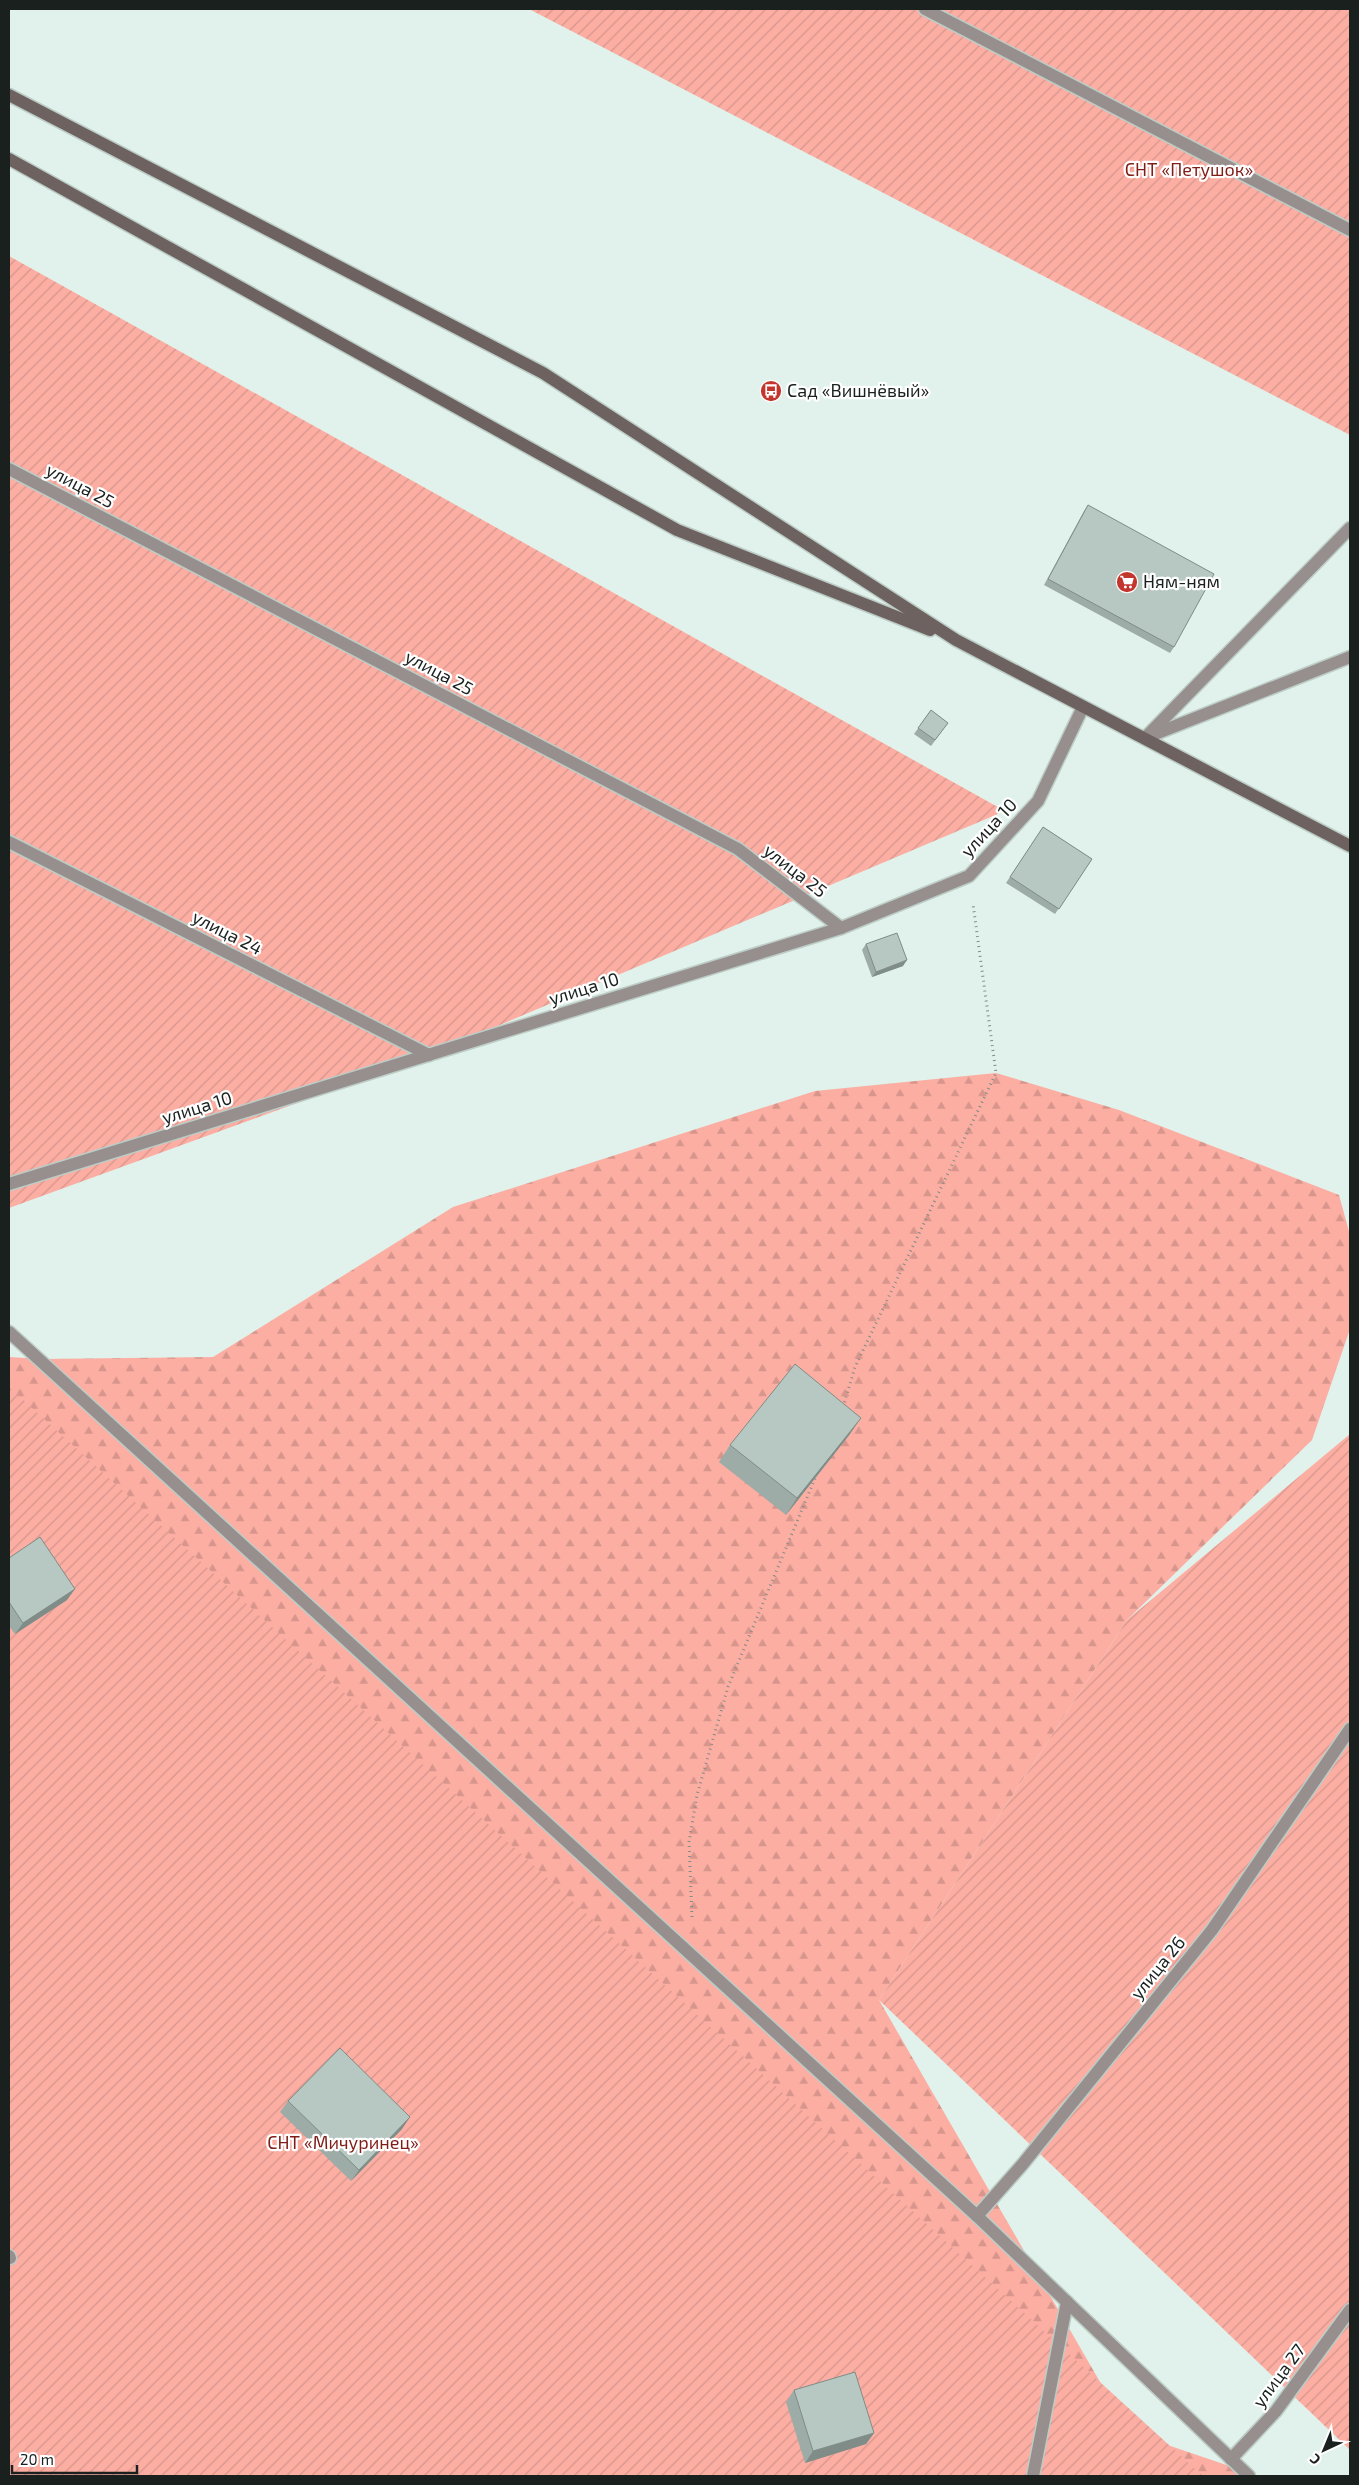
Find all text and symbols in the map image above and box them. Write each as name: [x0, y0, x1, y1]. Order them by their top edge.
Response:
park label: СНТ «Петушок»: [1125, 158, 1253, 180]
bus stop icon: Сад «Вишнёвый»: [759, 379, 783, 403]
place label: Сад «Вишнёвый»: [787, 379, 929, 401]
street label: улица 25: [43, 458, 118, 512]
supermarket icon: Ням-ням: [1115, 570, 1139, 594]
place label: Ням-ням: [1143, 570, 1220, 592]
street label: улица 25: [402, 645, 477, 699]
street label: улица 10: [956, 793, 1021, 861]
street label: улица 25: [760, 839, 832, 902]
street label: улица 24: [189, 905, 266, 959]
street label: улица 10: [546, 967, 622, 1009]
street label: улица 10: [159, 1086, 235, 1128]
street label: улица 26: [1125, 1931, 1189, 2003]
park label: СНТ «Мичуринец»: [267, 2131, 419, 2153]
street label: улица 27: [1247, 2339, 1309, 2411]
north arrow: [1299, 2425, 1349, 2475]
scale bar: [12, 2442, 138, 2474]
text: 20 m: [20, 2450, 54, 2468]
text: С: [1306, 2451, 1323, 2469]

